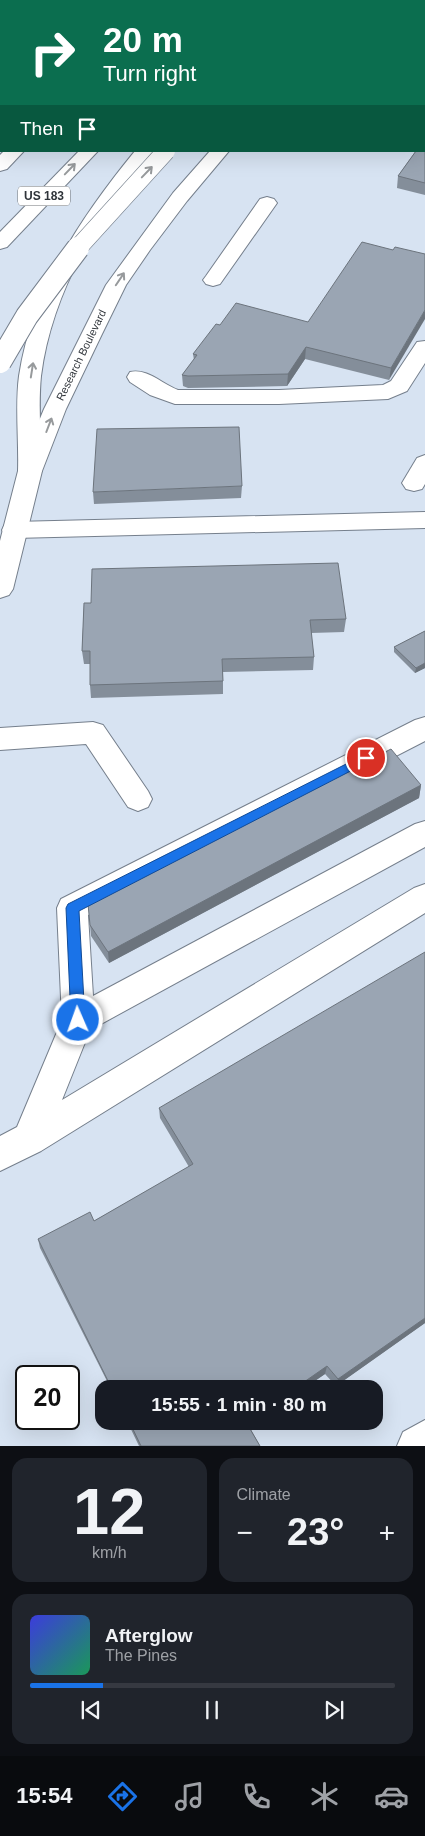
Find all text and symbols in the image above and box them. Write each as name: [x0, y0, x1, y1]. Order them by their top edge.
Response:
icon: right: [20, 20, 85, 85]
text: 20 m: [103, 20, 183, 59]
text: Turn right: [103, 61, 196, 86]
icon: arrive: [73, 115, 101, 143]
text: Then: [20, 118, 63, 139]
one-way arrow: [64, 163, 76, 176]
one-way arrow: [141, 165, 153, 178]
road number: US 183: [18, 187, 70, 206]
one-way arrow: [115, 272, 125, 286]
street label: Research Boulevard: [54, 308, 108, 402]
one-way arrow: [27, 363, 37, 379]
one-way arrow: [45, 418, 54, 433]
pin: [345, 737, 387, 779]
icon: arrive: [352, 744, 380, 772]
position arrow: [51, 993, 103, 1045]
speed limit sign: 20: [15, 1365, 80, 1430]
text: 15:55 · 1 min · 80 m: [151, 1394, 327, 1415]
text: 12: [73, 1475, 145, 1548]
text: Climate: [237, 1486, 291, 1503]
text: 23°: [287, 1511, 344, 1553]
text: −: [237, 1517, 253, 1548]
text: +: [379, 1517, 395, 1548]
text: km/h: [92, 1544, 127, 1561]
text: Afterglow: [105, 1625, 193, 1646]
text: The Pines: [105, 1647, 177, 1664]
icon: previous: [77, 1696, 105, 1724]
icon: pause: [198, 1696, 226, 1724]
icon: next: [320, 1696, 348, 1724]
icon: directions: [105, 1779, 140, 1814]
icon: music: [172, 1779, 207, 1814]
icon: phone: [239, 1779, 274, 1814]
icon: climate: [307, 1779, 342, 1814]
icon: car: [374, 1779, 409, 1814]
text: 15:54: [16, 1783, 72, 1808]

